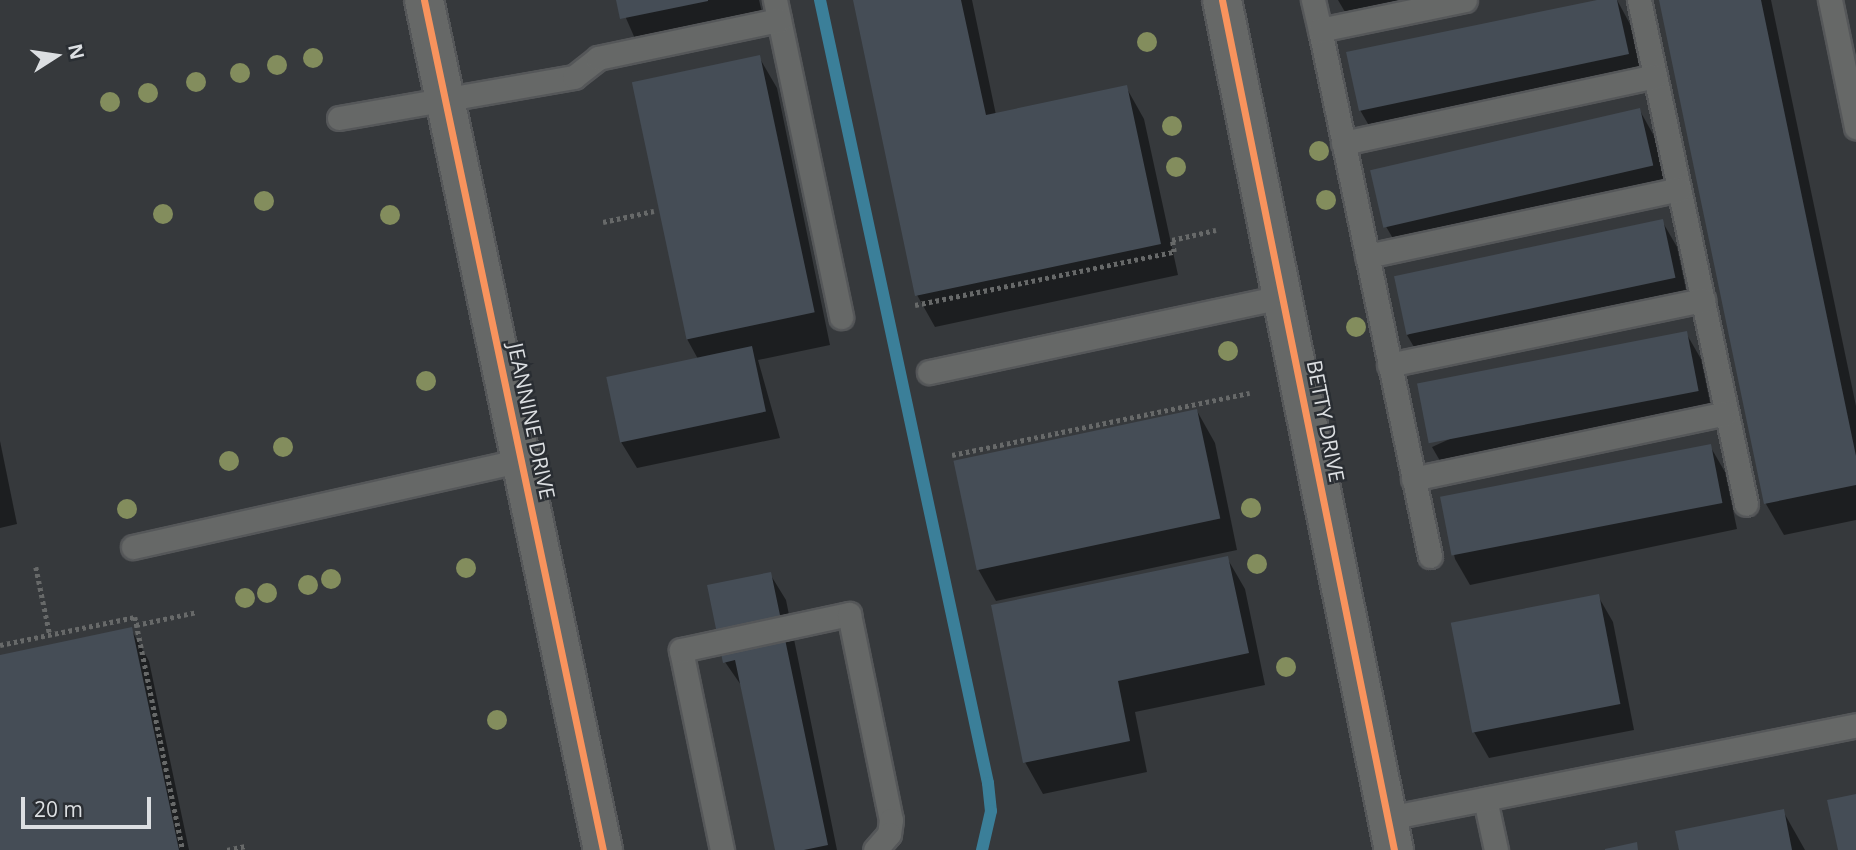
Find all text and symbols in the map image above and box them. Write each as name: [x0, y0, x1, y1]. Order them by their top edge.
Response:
north arrow: [21, 21, 91, 91]
text: N: [62, 41, 91, 62]
street label: JEANNINE DRIVE: [503, 340, 561, 502]
street label: BETTY DRIVE: [1302, 358, 1350, 484]
scale bar: [24, 784, 154, 828]
text: 20 m: [34, 795, 83, 823]

